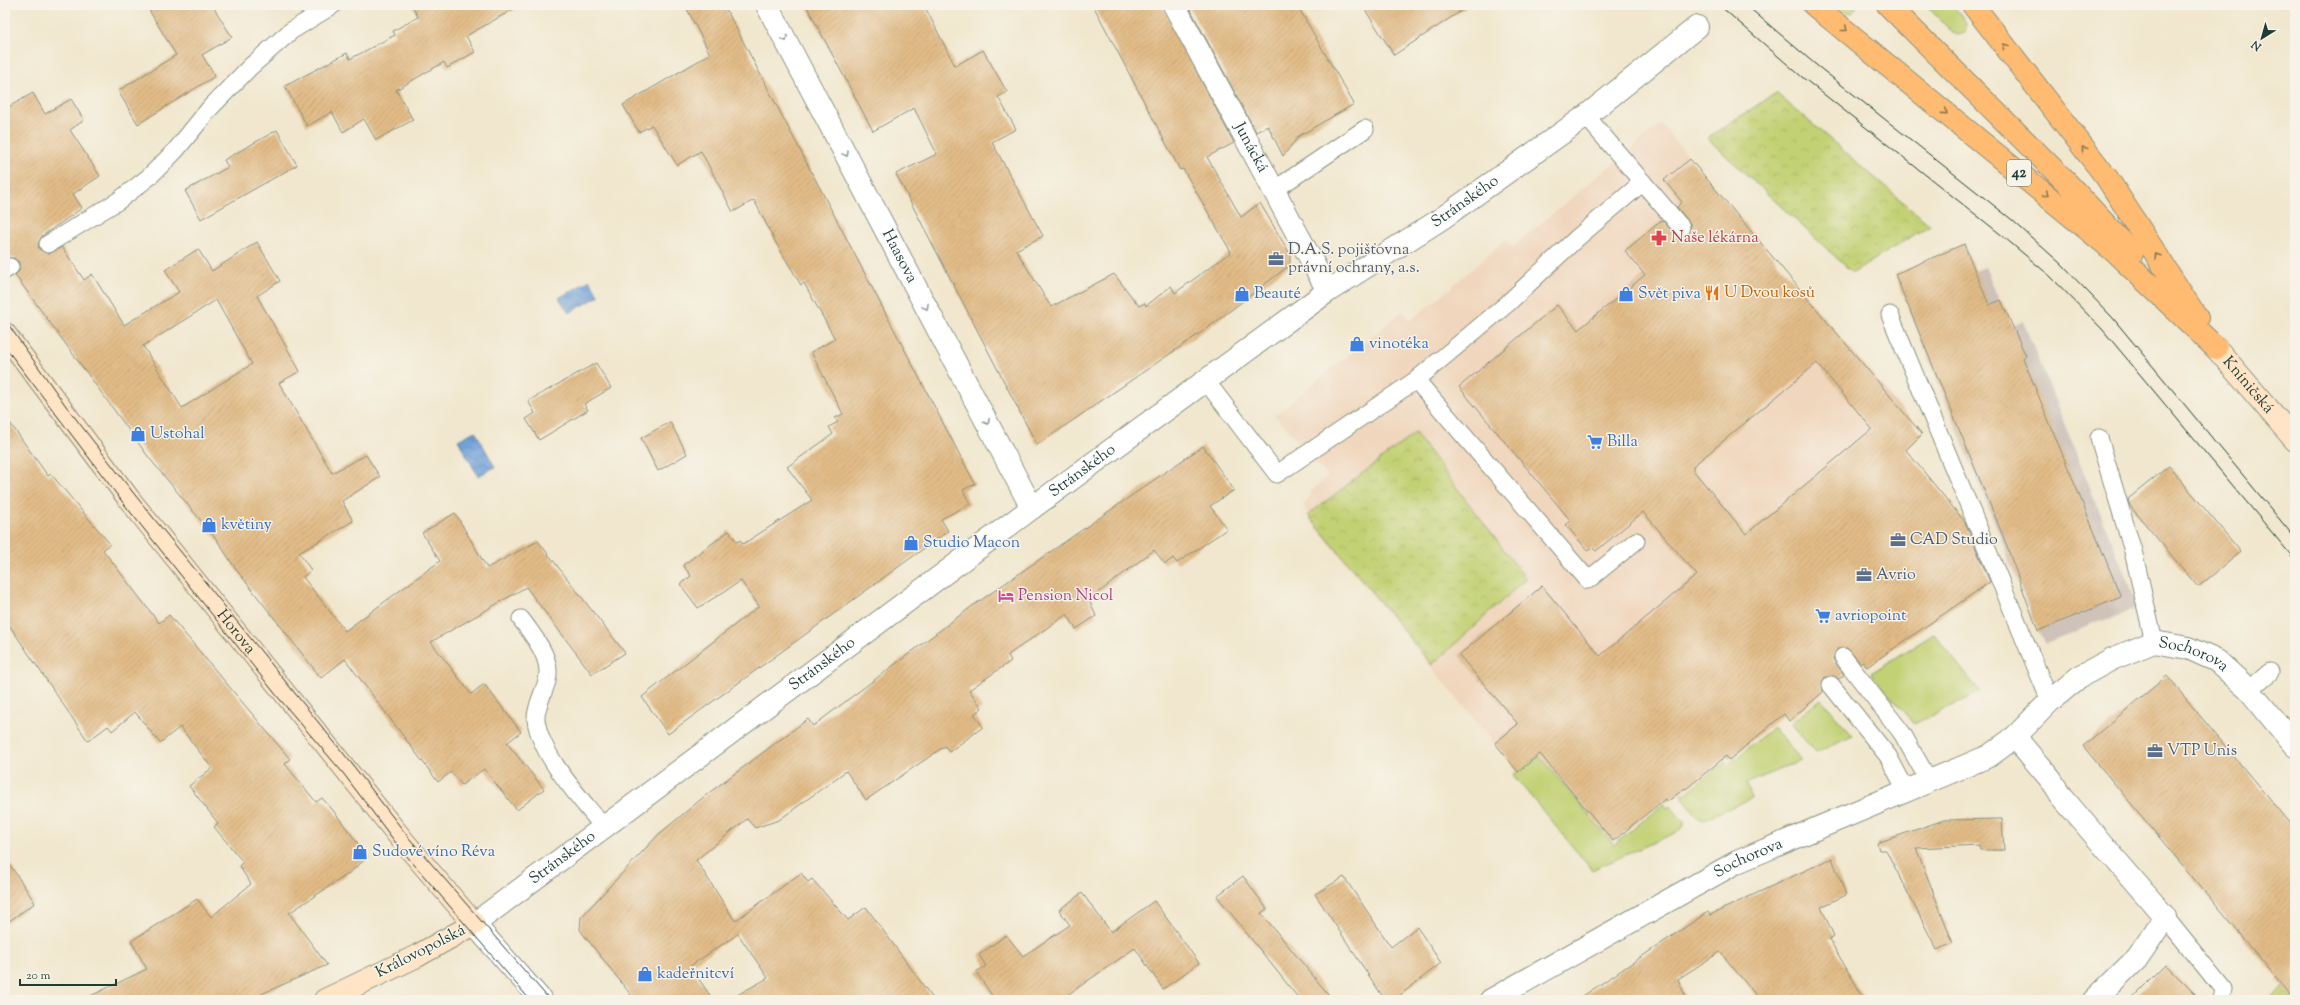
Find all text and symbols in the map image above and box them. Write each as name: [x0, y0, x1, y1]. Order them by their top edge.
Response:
north arrow: [2242, 18, 2282, 58]
one-way arrow: [1841, 24, 1848, 31]
one-way arrow: [780, 35, 788, 43]
text: N: [2248, 36, 2266, 55]
one-way arrow: [2003, 44, 2010, 51]
one-way arrow: [1941, 107, 1948, 114]
street label: Junácká: [1227, 118, 1274, 177]
one-way arrow: [2082, 146, 2089, 153]
one-way arrow: [841, 150, 848, 158]
road number: 42: [2007, 160, 2031, 186]
street label: Stránského: [1427, 170, 1504, 234]
one-way arrow: [2041, 190, 2048, 197]
street label: Haasova: [876, 225, 923, 288]
place label: Naše lékárna: [1671, 227, 1759, 250]
pharmacy icon: Naše lékárna: [1650, 229, 1668, 247]
place label: D.A.S. pojišťovna právní ochrany, a.s.: [1288, 239, 1420, 280]
office icon: D.A.S. pojišťovna právní ochrany, a.s.: [1267, 250, 1285, 268]
one-way arrow: [2155, 254, 2162, 261]
place label: U Dvou kosů: [1724, 282, 1815, 305]
place label: Beauté: [1254, 283, 1301, 306]
place label: Svět piva: [1638, 283, 1701, 306]
restaurant icon: U Dvou kosů: [1703, 284, 1721, 302]
shop icon: Beauté: [1233, 285, 1251, 303]
shop icon: Svět piva: [1617, 285, 1635, 303]
one-way arrow: [921, 302, 929, 310]
place label: vinotéka: [1369, 333, 1429, 356]
shop icon: vinotéka: [1348, 335, 1366, 353]
street label: Kníničská: [2217, 351, 2280, 419]
one-way arrow: [982, 417, 989, 425]
place label: Ustohal: [150, 423, 205, 446]
shop icon: Ustohal: [129, 425, 147, 443]
place label: Billa: [1607, 431, 1639, 454]
supermarket icon: Billa: [1586, 433, 1604, 451]
street label: Stránského: [1044, 438, 1121, 503]
place label: květiny: [221, 514, 272, 537]
shop icon: květiny: [200, 516, 218, 534]
place label: CAD Studio: [1910, 529, 1998, 552]
office icon: CAD Studio: [1889, 531, 1907, 549]
place label: Studio Macon: [923, 532, 1021, 555]
shop icon: Studio Macon: [902, 534, 920, 552]
place label: Avrio: [1876, 564, 1916, 587]
office icon: Avrio: [1855, 566, 1873, 584]
place label: Pension Nicol: [1018, 585, 1114, 608]
hotel icon: Pension Nicol: [997, 587, 1015, 605]
street label: Horova: [211, 605, 261, 660]
place label: avriopoint: [1835, 605, 1907, 628]
supermarket icon: avriopoint: [1814, 607, 1832, 625]
street label: Stránského: [784, 632, 861, 697]
street label: Sochorova: [2157, 632, 2234, 678]
place label: VTP Unis: [2167, 740, 2237, 763]
office icon: VTP Unis: [2146, 742, 2164, 760]
street label: Stránského: [525, 825, 601, 890]
street label: Sochorova: [1710, 832, 1787, 884]
place label: Sudové víno Réva: [372, 841, 496, 864]
shop icon: Sudové víno Réva: [351, 843, 369, 861]
street label: Královopolská: [372, 919, 470, 985]
scale bar: [20, 961, 116, 987]
place label: kadeřnitcví: [657, 963, 735, 986]
shop icon: kadeřnitcví: [636, 965, 654, 983]
text: 20 m: [26, 967, 51, 985]

